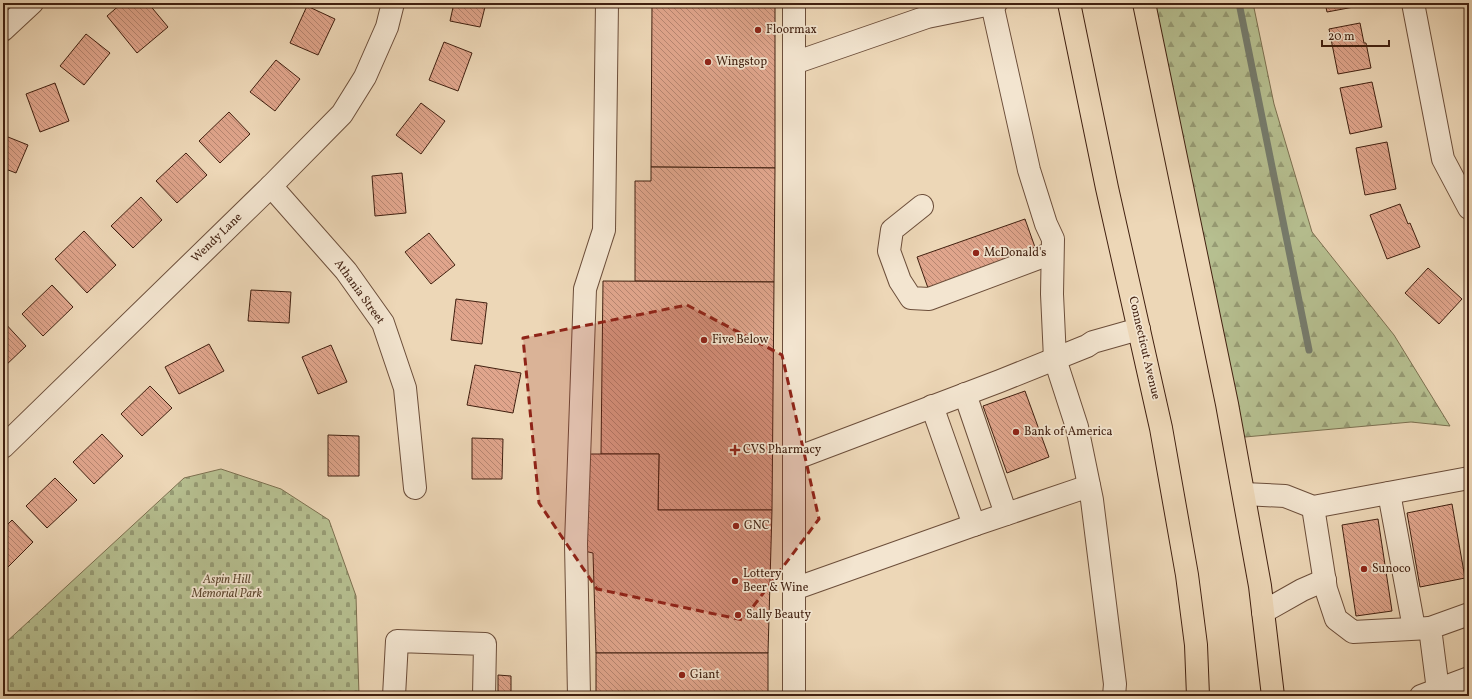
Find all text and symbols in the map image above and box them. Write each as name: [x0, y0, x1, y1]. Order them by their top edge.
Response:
place label: Floormax: [766, 22, 817, 38]
scale bar: [1322, 22, 1389, 48]
marker: Floormax: [753, 25, 763, 35]
text: 20 m: [1328, 29, 1355, 45]
place label: Wingstop: [716, 54, 767, 70]
marker: Wingstop: [703, 57, 713, 67]
street label: Wendy Lane: [188, 210, 246, 266]
place label: McDonald's: [984, 245, 1046, 261]
marker: McDonald's: [971, 248, 981, 258]
street label: Athania Street: [330, 256, 388, 328]
street label: Connecticut Avenue: [1124, 295, 1164, 401]
place label: Five Below: [712, 332, 769, 348]
marker: Five Below: [699, 335, 709, 345]
place label: Bank of America: [1024, 424, 1112, 440]
marker: Bank of America: [1011, 427, 1021, 437]
place label: CVS Pharmacy: [743, 442, 822, 458]
marker: CVS Pharmacy: [730, 445, 740, 455]
place label: GNC: [744, 518, 770, 534]
marker: GNC: [731, 521, 741, 531]
place label: Sunoco: [1372, 561, 1411, 577]
marker: Sunoco: [1359, 564, 1369, 574]
place label: Lottery Beer & Wine: [743, 566, 809, 596]
park label: Aspin Hill Memorial Park: [191, 572, 263, 602]
marker: Lottery Beer & Wine: [730, 576, 740, 586]
place label: Sally Beauty: [746, 607, 811, 623]
marker: Sally Beauty: [733, 610, 743, 620]
place label: Giant: [690, 667, 720, 683]
marker: Giant: [677, 670, 687, 680]

